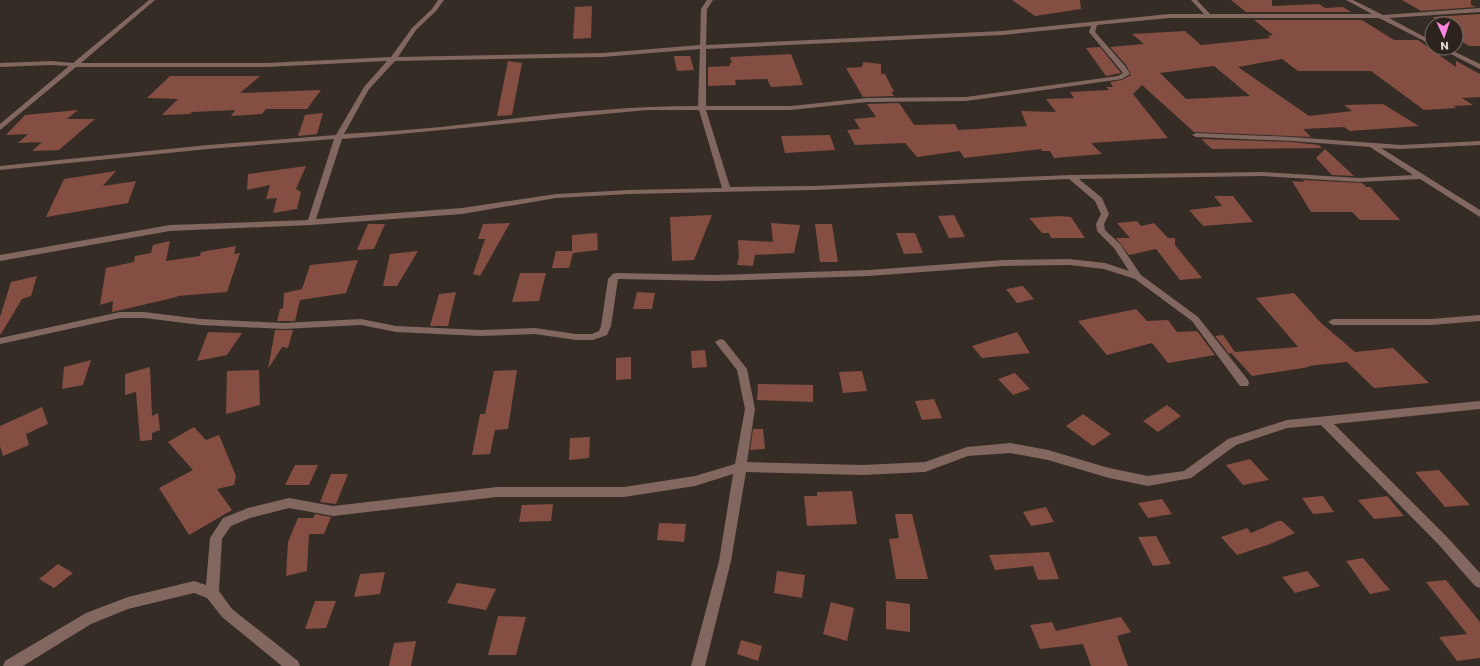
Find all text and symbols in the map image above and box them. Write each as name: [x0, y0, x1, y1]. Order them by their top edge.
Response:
north arrow: [1424, 16, 1464, 56]
text: N: [1440, 38, 1449, 54]

